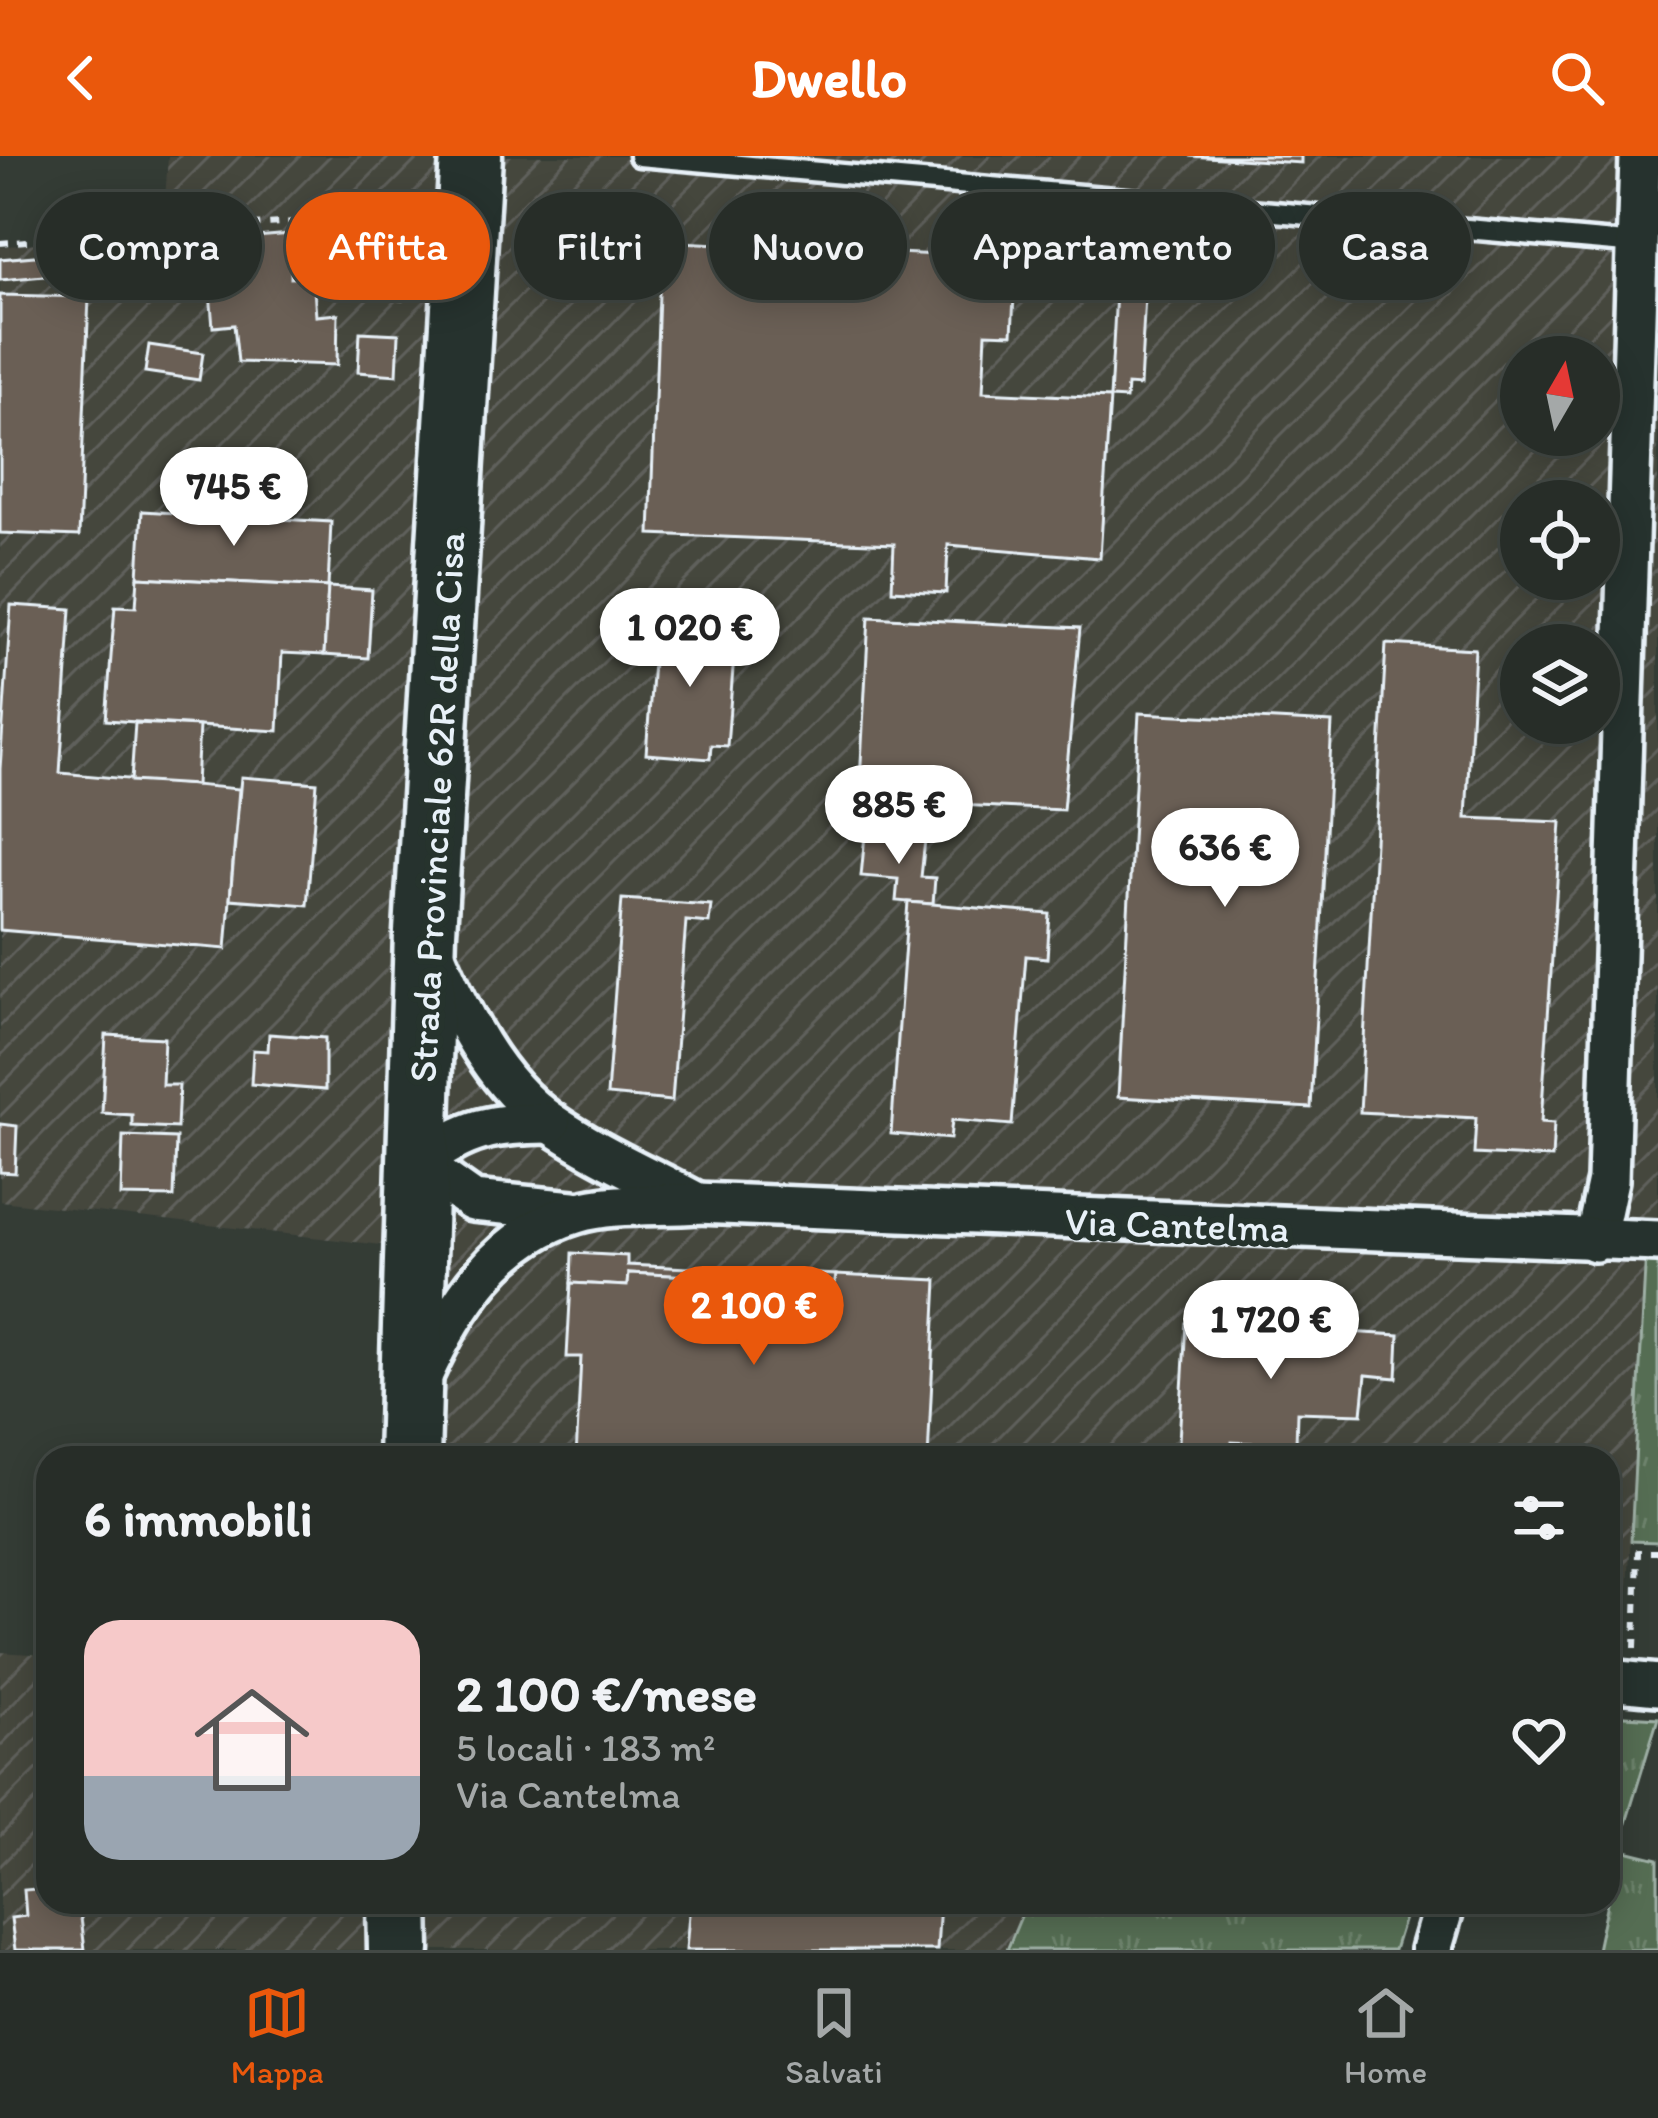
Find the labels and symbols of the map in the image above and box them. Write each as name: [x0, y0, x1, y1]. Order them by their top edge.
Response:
north arrow: [1500, 336, 1620, 456]
pin: 745 €: [150, 447, 318, 549]
street label: Strada Provinciale 62R della Cisa: [399, 530, 474, 1084]
pin: 1 020 €: [579, 588, 801, 690]
pin: 885 €: [815, 765, 983, 867]
pin: 636 €: [1141, 808, 1309, 910]
street label: Via Cantelma: [1064, 1197, 1290, 1252]
pin: 2 100 €: [643, 1266, 865, 1368]
pin: 1 720 €: [1160, 1280, 1382, 1382]

